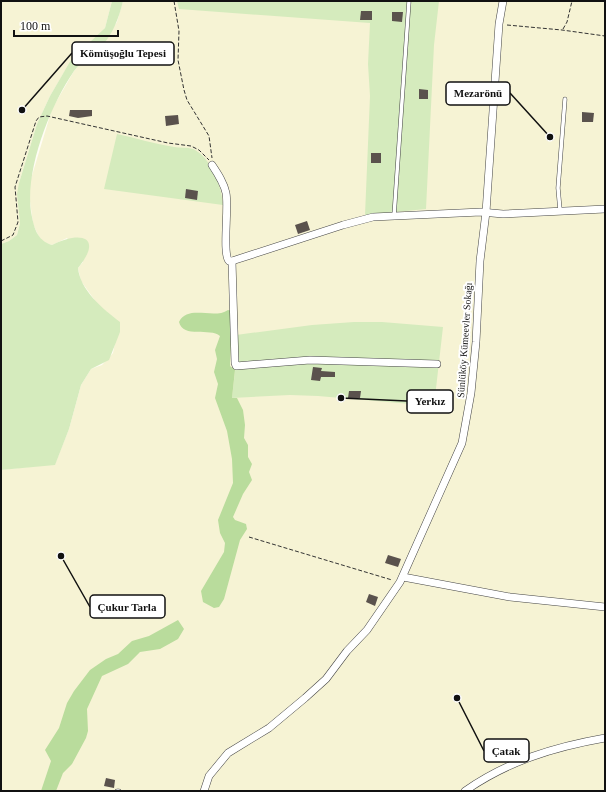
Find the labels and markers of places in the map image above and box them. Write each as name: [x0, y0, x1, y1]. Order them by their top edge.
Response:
callout: Kömüşoğlu Tepesi: [72, 42, 174, 65]
callout: Mezarönü: [446, 82, 510, 105]
callout: Yerkız: [407, 390, 453, 413]
callout: Çukur Tarla: [90, 595, 165, 618]
callout: Çatak: [484, 739, 529, 762]

